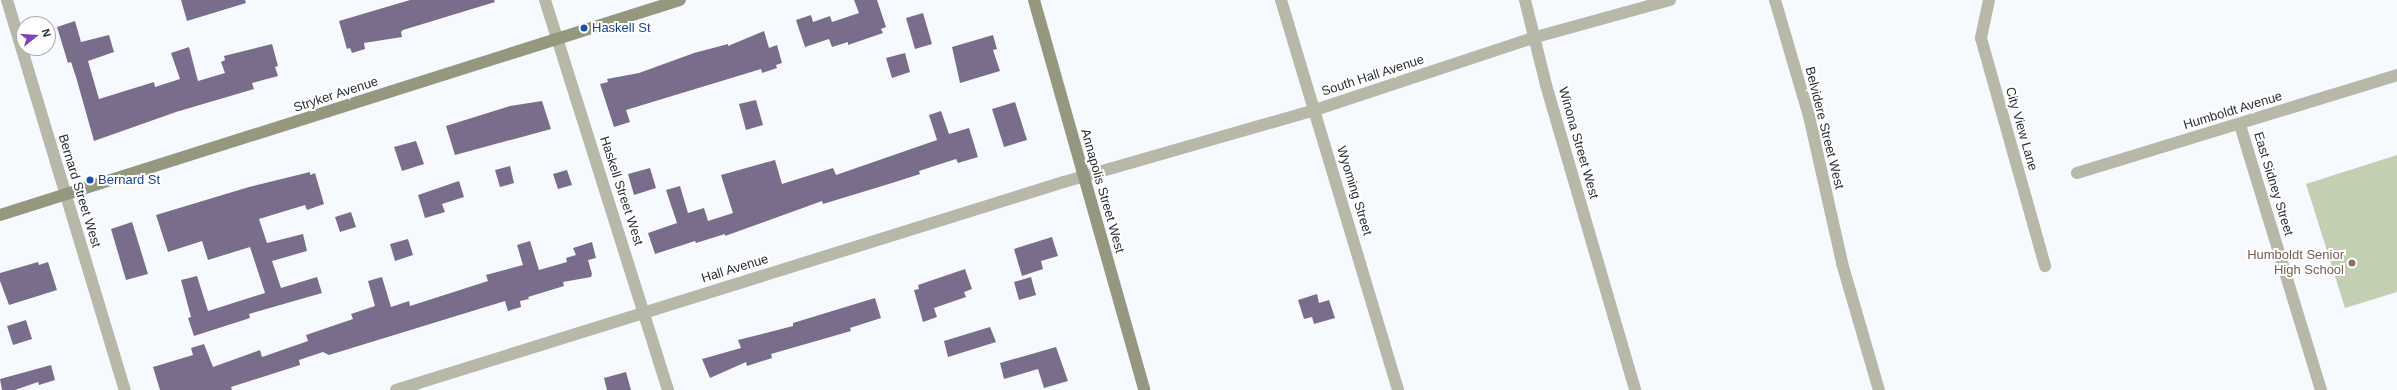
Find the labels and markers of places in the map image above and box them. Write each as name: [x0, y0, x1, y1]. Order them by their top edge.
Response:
place label: Haskell St: [592, 20, 651, 36]
marker: Haskell St: [579, 23, 589, 33]
place label: Bernard St: [98, 172, 160, 188]
marker: Bernard St: [85, 175, 95, 185]
place label: Humboldt Senior High School: [2247, 248, 2344, 279]
marker: Humboldt Senior High School: [2347, 258, 2357, 268]

